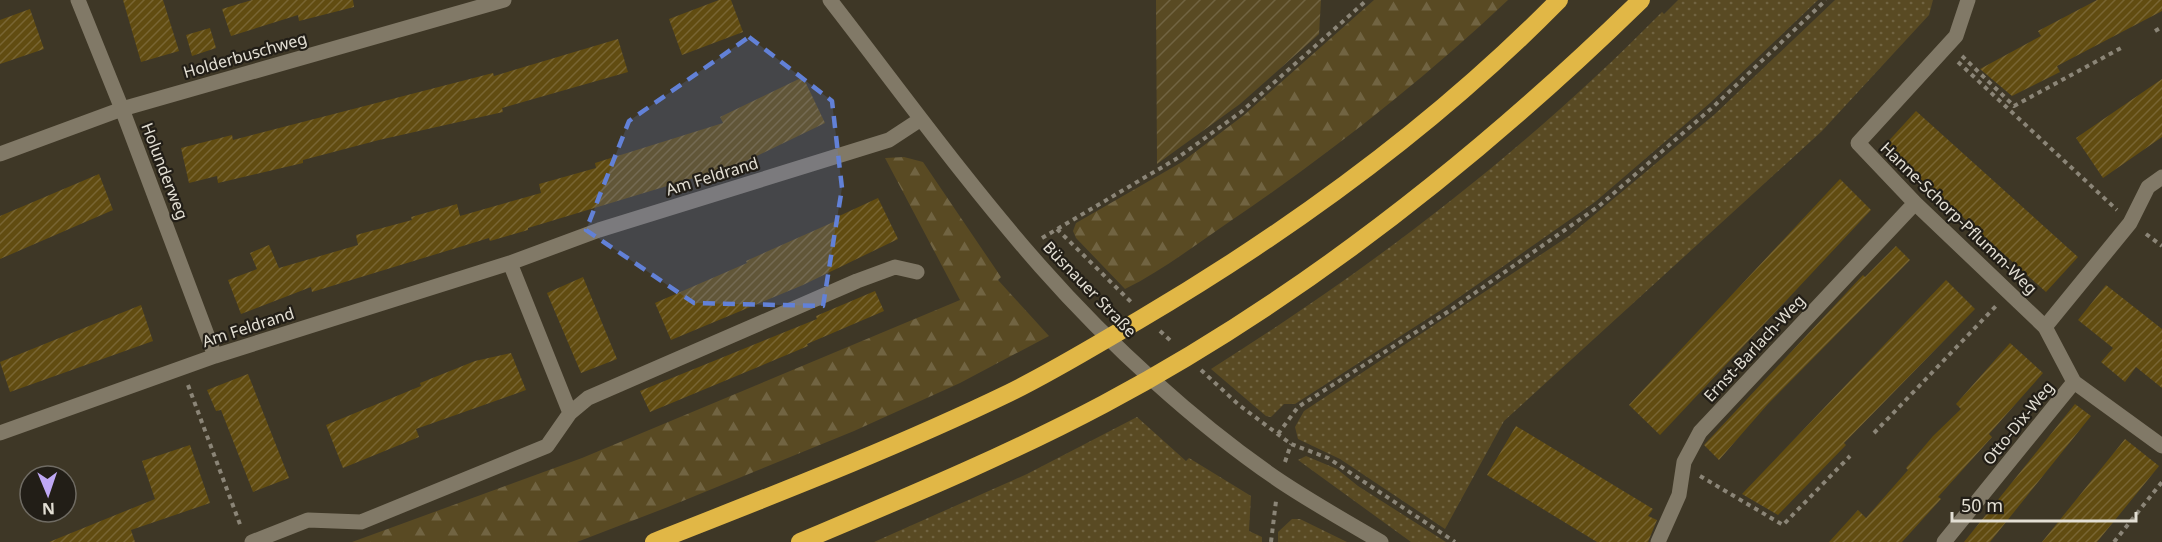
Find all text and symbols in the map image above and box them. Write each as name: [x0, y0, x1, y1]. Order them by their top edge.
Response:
street label: Holderbuschweg: [181, 27, 309, 83]
street label: Holunderweg: [136, 119, 194, 223]
street label: Hanne-Schorp-Pflumm-Weg: [1876, 137, 2042, 299]
street label: Am Feldrand: [663, 151, 761, 201]
street label: Büsnauer Straße: [1039, 236, 1141, 342]
street label: Ernst-Barlach-Weg: [1698, 290, 1810, 406]
street label: Am Feldrand: [199, 302, 297, 352]
street label: Otto-Dix-Weg: [1977, 377, 2059, 469]
north arrow: [18, 464, 78, 524]
scale bar: [1952, 485, 2136, 523]
text: 50 m: [1961, 493, 2003, 517]
text: N: [42, 498, 55, 520]

